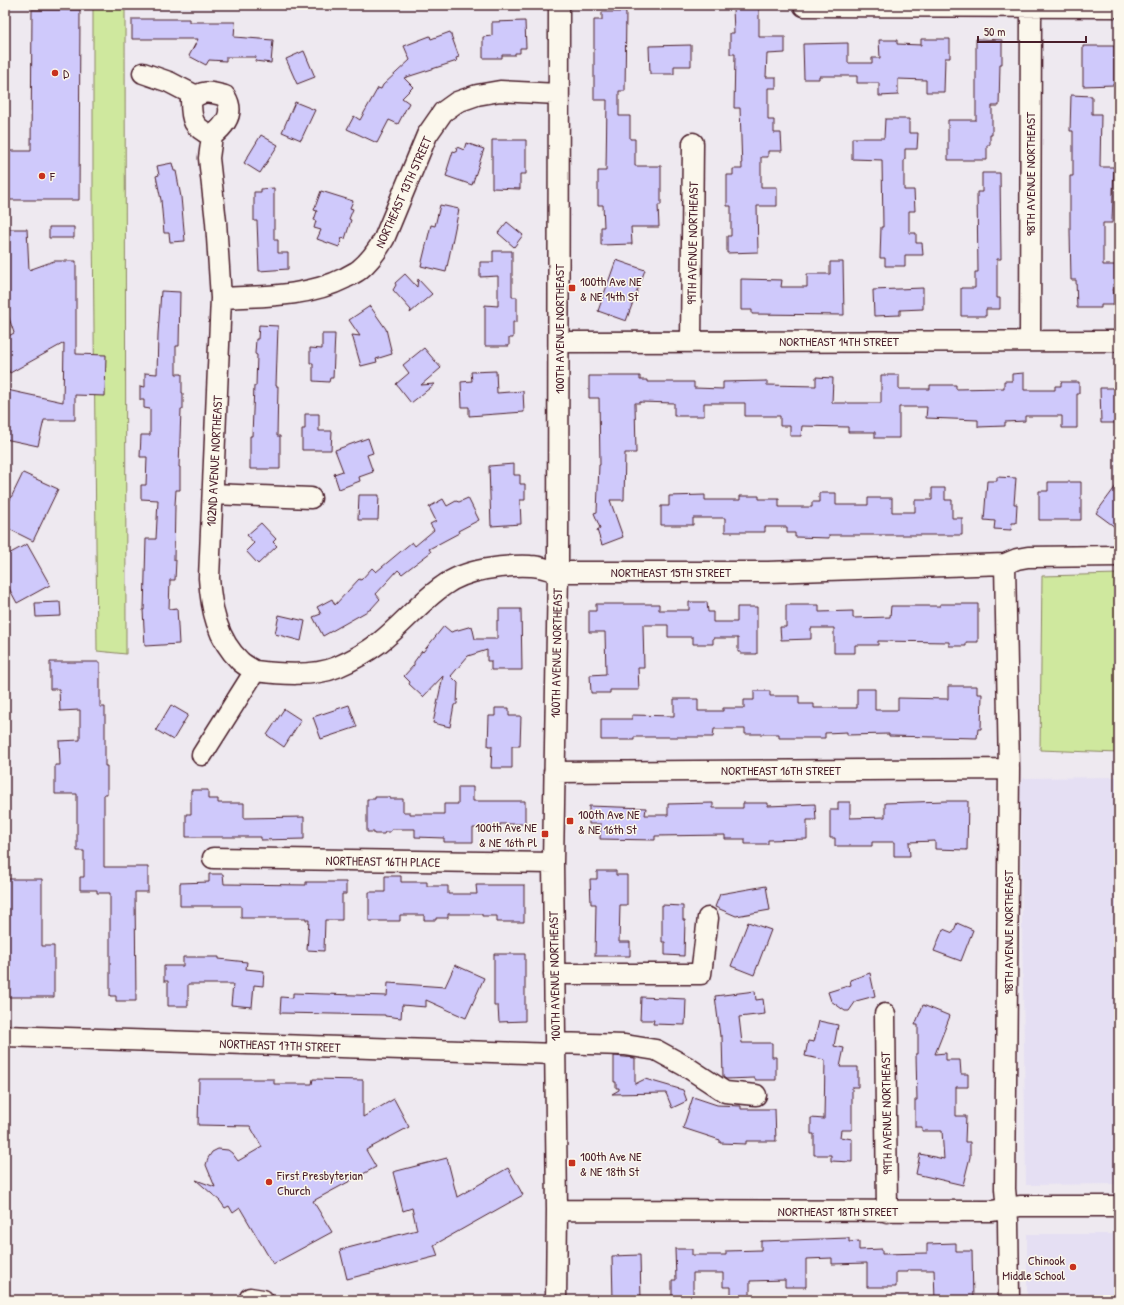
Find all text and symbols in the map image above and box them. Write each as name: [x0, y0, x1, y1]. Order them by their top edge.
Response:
scale bar: [978, 18, 1086, 44]
text: 50 m: [984, 23, 1005, 40]
place label: D: [63, 64, 70, 82]
marker: D: [50, 68, 60, 78]
street label: 98TH AVENUE NORTHEAST: [1021, 111, 1039, 236]
street label: NORTHEAST 13TH STREET: [370, 132, 436, 251]
place label: F: [49, 167, 56, 185]
marker: F: [37, 171, 47, 181]
street label: 99TH AVENUE NORTHEAST: [682, 180, 702, 305]
street label: 100TH AVENUE NORTHEAST: [550, 263, 568, 394]
place label: 100th Ave NE & NE 14th St: [580, 272, 642, 305]
marker: 100th Ave NE & NE 14th St: [567, 283, 577, 293]
street label: NORTHEAST 14TH STREET: [779, 332, 900, 350]
street label: 102ND AVENUE NORTHEAST: [202, 394, 226, 527]
street label: NORTHEAST 15TH STREET: [611, 563, 732, 581]
street label: 100TH AVENUE NORTHEAST: [546, 587, 566, 718]
street label: NORTHEAST 16TH STREET: [721, 761, 842, 779]
place label: 100th Ave NE & NE 16th St: [578, 805, 640, 838]
marker: 100th Ave NE & NE 16th St: [565, 816, 575, 826]
place label: 100th Ave NE & NE 16th Pl: [475, 818, 538, 851]
marker: 100th Ave NE & NE 16th Pl: [540, 829, 550, 839]
street label: NORTHEAST 16TH PLACE: [325, 851, 441, 871]
street label: 98TH AVENUE NORTHEAST: [999, 869, 1017, 994]
street label: 100TH AVENUE NORTHEAST: [544, 910, 564, 1041]
street label: NORTHEAST 17TH STREET: [219, 1034, 342, 1056]
street label: 99TH AVENUE NORTHEAST: [876, 1050, 896, 1175]
place label: 100th Ave NE & NE 18th St: [580, 1147, 642, 1180]
marker: 100th Ave NE & NE 18th St: [567, 1158, 577, 1168]
place label: First Presbyterian Church: [276, 1166, 363, 1199]
marker: First Presbyterian Church: [264, 1177, 274, 1187]
street label: NORTHEAST 18TH STREET: [778, 1202, 899, 1220]
place label: Chinook Middle School: [1002, 1251, 1066, 1284]
marker: Chinook Middle School: [1068, 1262, 1078, 1272]

